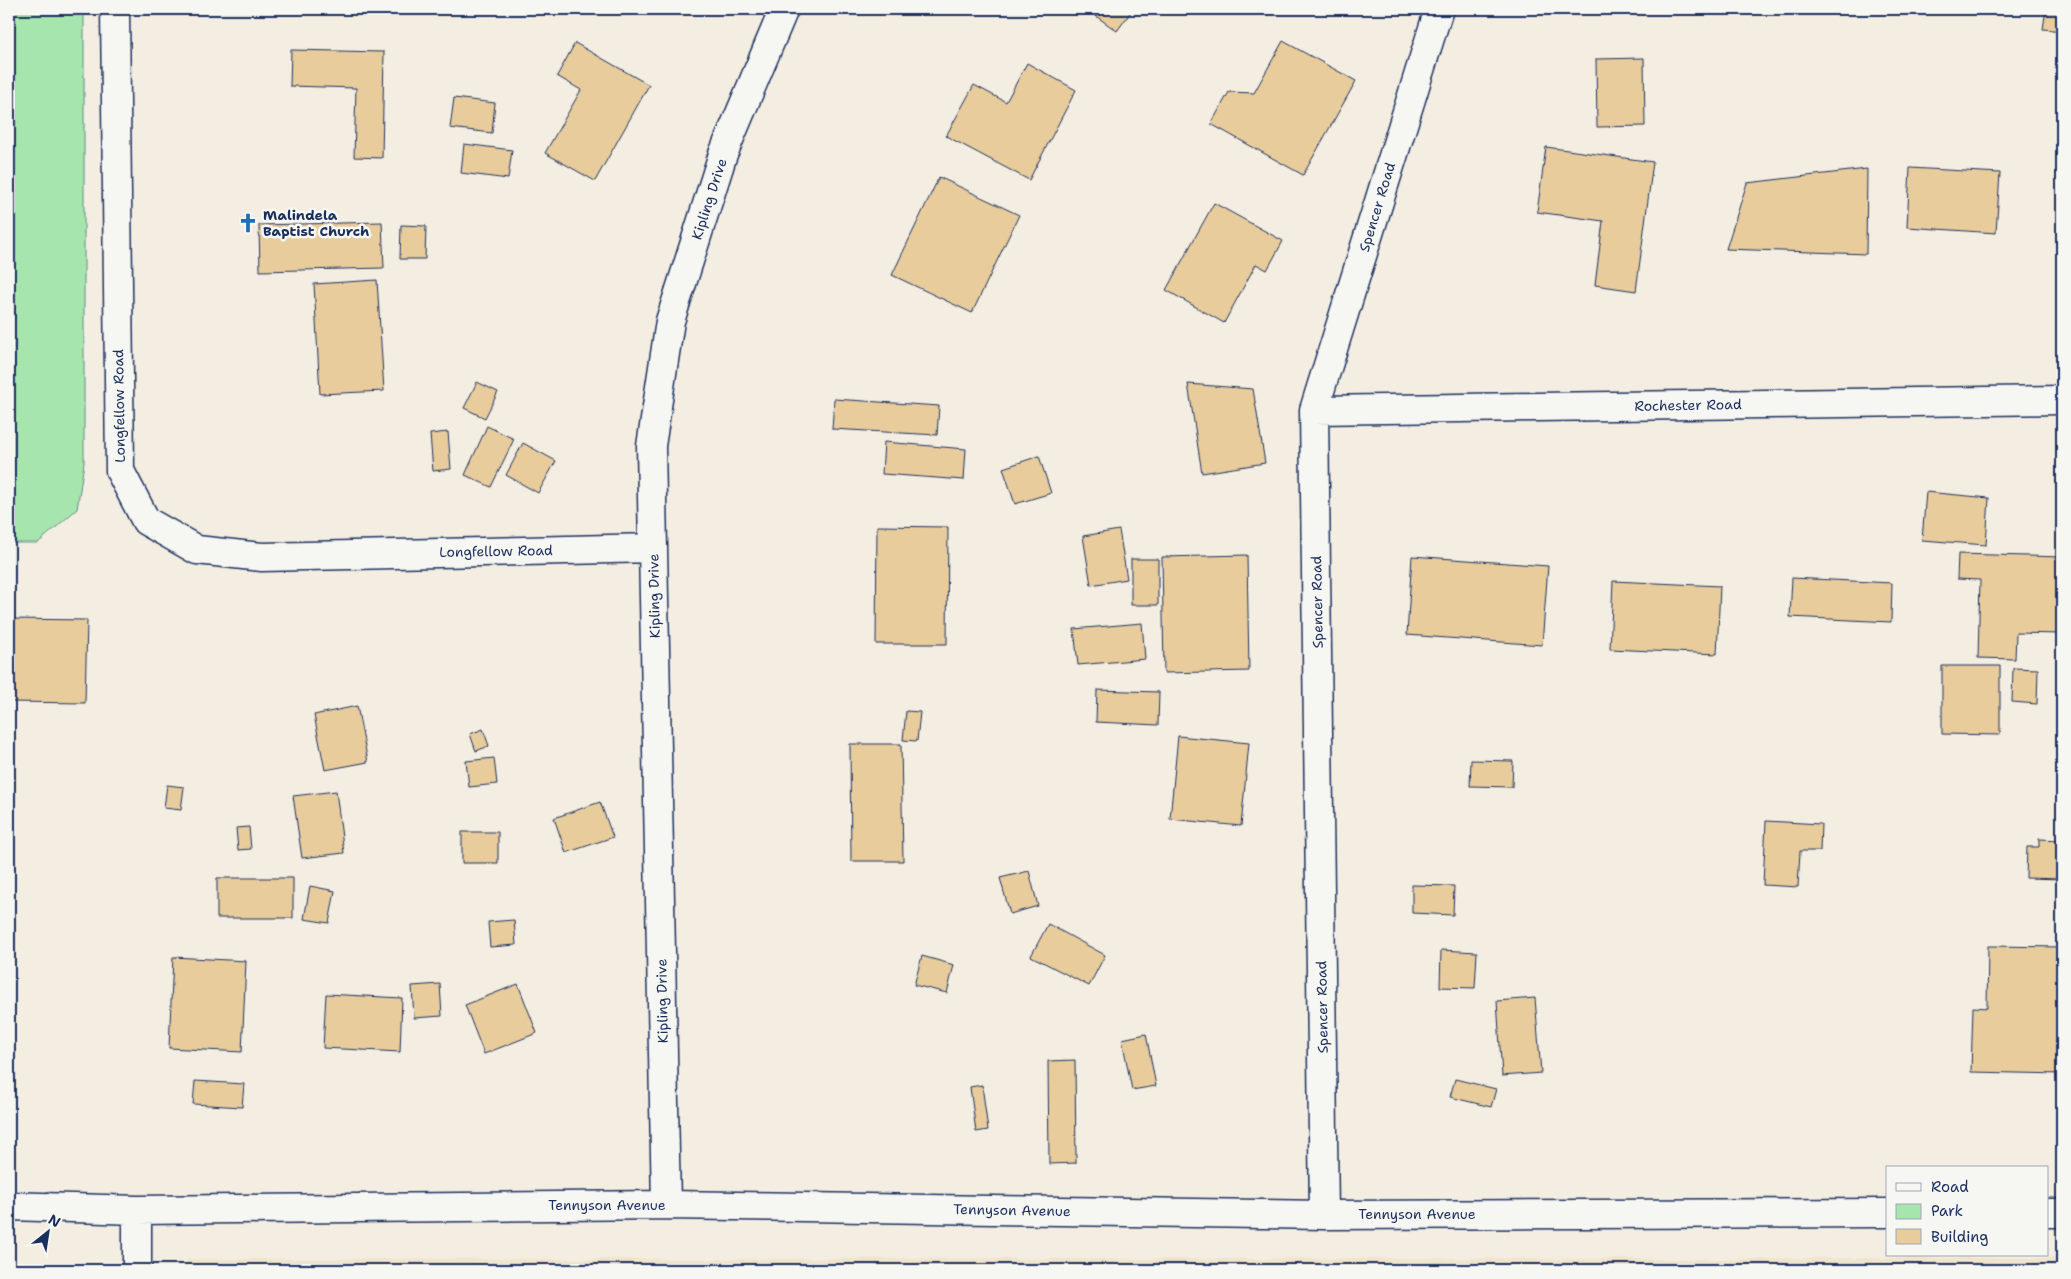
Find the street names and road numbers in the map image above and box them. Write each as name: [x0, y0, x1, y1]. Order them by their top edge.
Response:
street label: Kipling Drive: [687, 156, 731, 242]
street label: Spencer Road: [1355, 160, 1399, 254]
street label: Longfellow Road: [109, 349, 129, 463]
street label: Rochester Road: [1634, 395, 1742, 415]
street label: Longfellow Road: [439, 541, 553, 561]
street label: Kipling Drive: [644, 553, 664, 638]
street label: Spencer Road: [1307, 555, 1327, 648]
street label: Kipling Drive: [652, 958, 672, 1043]
street label: Spencer Road: [1312, 960, 1332, 1053]
street label: Tennyson Avenue: [548, 1196, 666, 1214]
street label: Tennyson Avenue: [953, 1200, 1071, 1220]
street label: Tennyson Avenue: [1358, 1205, 1476, 1223]

